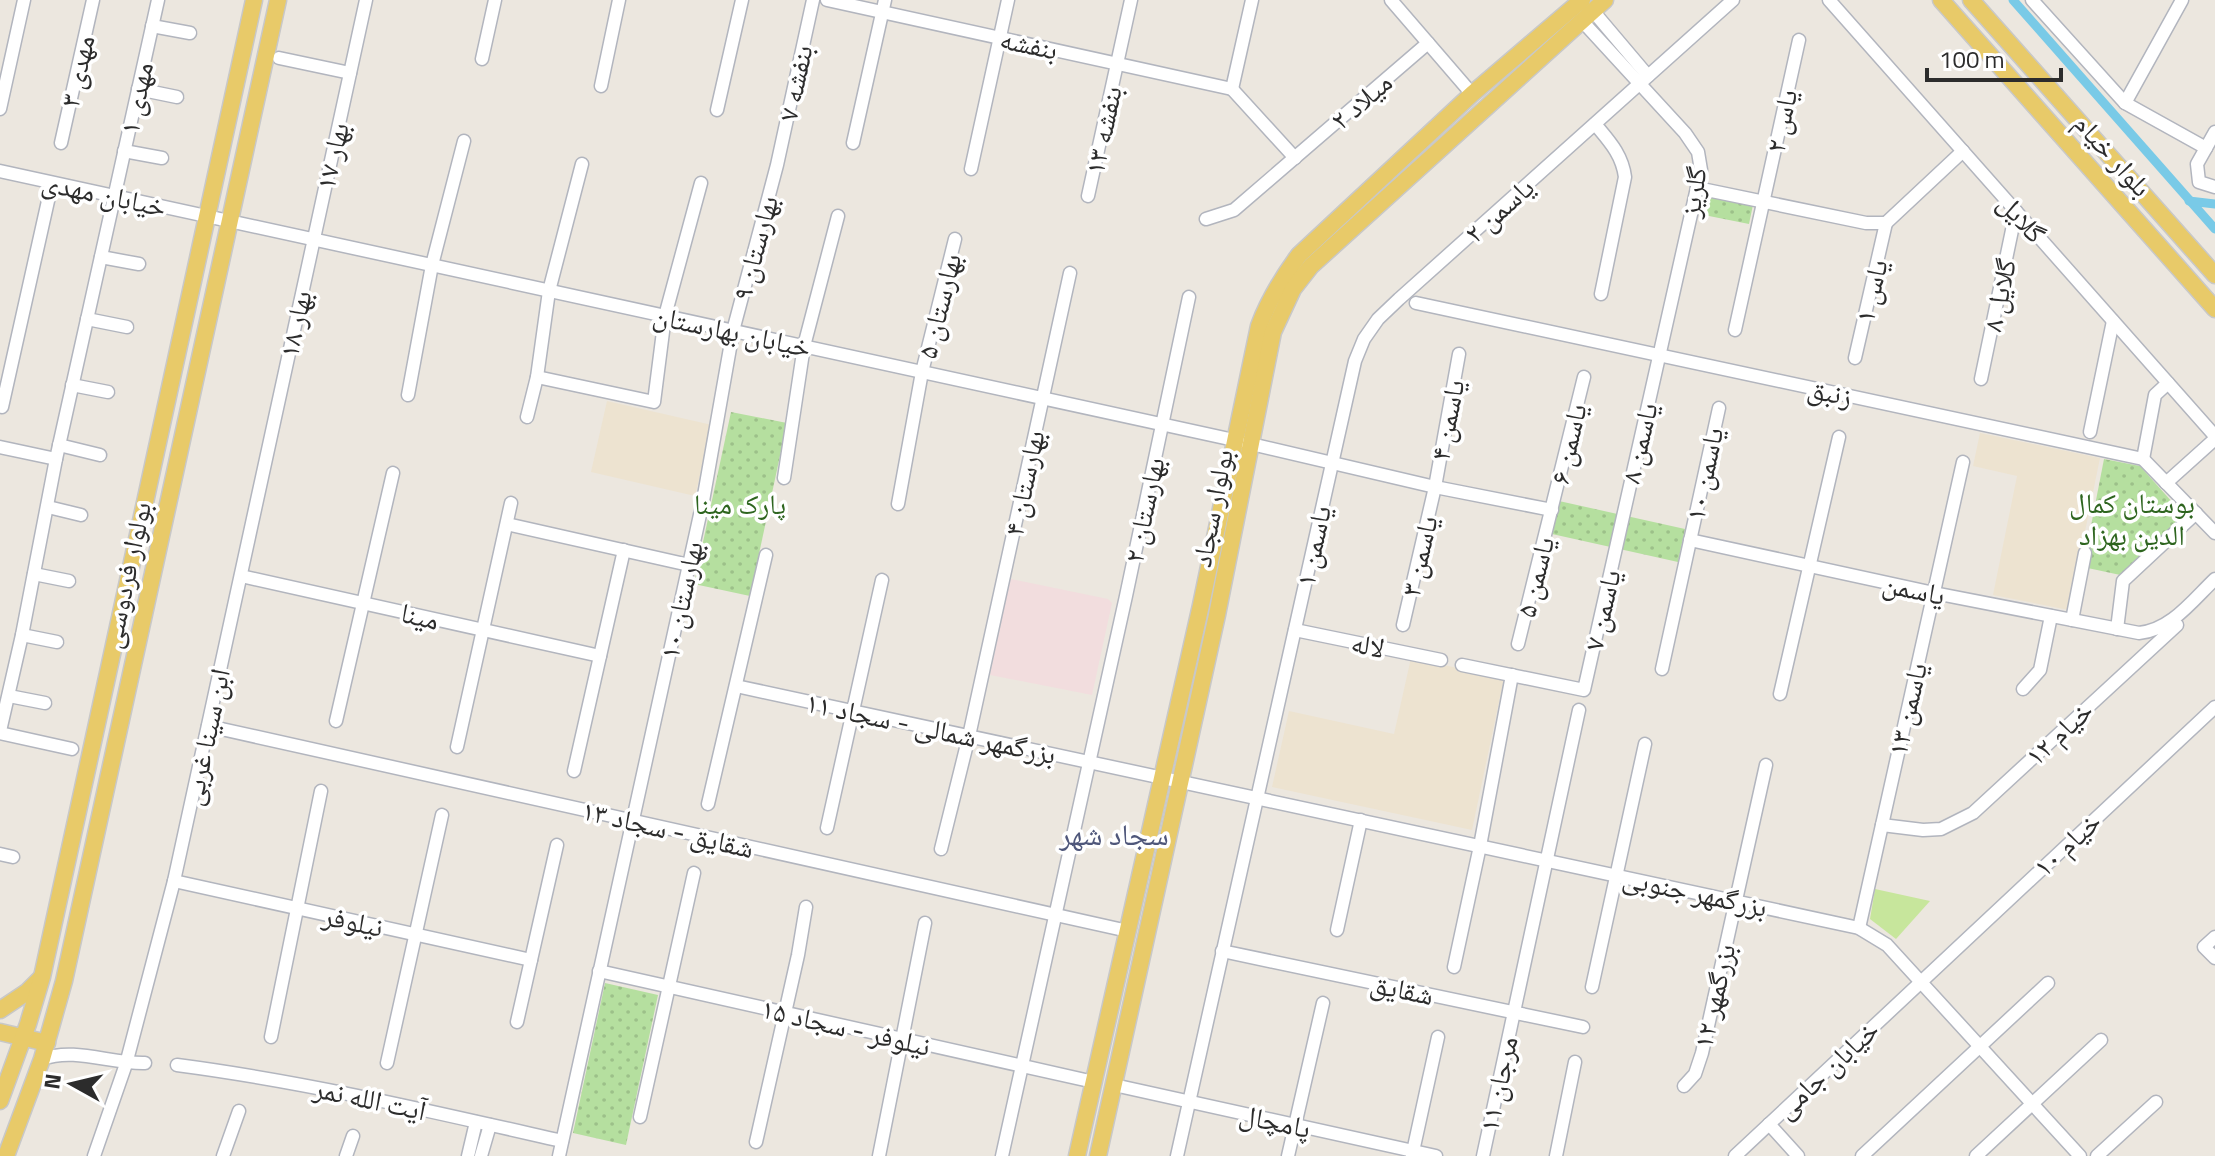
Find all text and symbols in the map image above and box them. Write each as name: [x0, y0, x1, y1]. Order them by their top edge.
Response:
street label: بنفشه: [996, 16, 1062, 71]
street label: مهدی ۳: [47, 31, 106, 111]
scale bar: [1927, 32, 2061, 82]
street label: بنفشه ۷: [766, 41, 824, 125]
text: 100 m: [1939, 41, 2005, 77]
street label: مهدی ۱: [107, 58, 164, 138]
street label: میلاد ۲: [1320, 61, 1401, 140]
street label: بنفشه ۱۳: [1072, 82, 1133, 178]
street label: یاس ۲: [1753, 85, 1808, 157]
street label: بلوار خیام: [2064, 103, 2163, 206]
street label: بهار ۱۷: [303, 118, 360, 194]
street label: خیابان مهدی: [38, 159, 170, 228]
street label: گلریز: [1667, 163, 1718, 221]
street label: یاسمن ۲: [1454, 166, 1543, 253]
street label: گلایل: [1988, 183, 2057, 253]
street label: بهارستان ۹: [720, 191, 789, 305]
street label: بهارستان ۵: [905, 249, 972, 363]
street label: گلایل ۸: [1970, 254, 2027, 335]
street label: یاس ۱: [1842, 255, 1899, 327]
street label: بهار ۱۸: [266, 286, 323, 361]
street label: خیابان بهارستان: [649, 293, 815, 368]
street label: زنبق: [1804, 366, 1856, 417]
street label: یاسمن ۴: [1418, 376, 1475, 464]
street label: یاسمن ۸: [1608, 398, 1669, 488]
street label: یاسمن ۶: [1537, 399, 1598, 489]
street label: یاسمن ۱۰: [1673, 423, 1734, 525]
street label: بهارستان ۴: [991, 426, 1056, 540]
street label: بولوار سجاد: [1179, 445, 1244, 571]
street label: بهارستان ۲: [1111, 453, 1176, 567]
park label: بوستان کمال الدین بهزاد: [2069, 481, 2195, 556]
park label: پارک مینا: [694, 482, 786, 525]
street label: بولوار فردوسی: [89, 498, 162, 652]
street label: یاسمن ۱: [1283, 501, 1342, 590]
street label: یاسمن ۳: [1388, 511, 1449, 601]
street label: یاسمن ۵: [1504, 532, 1565, 622]
street label: بهارستان ۱۰: [647, 537, 714, 663]
street label: یاسمن: [1879, 561, 1949, 616]
street label: یاسمن ۷: [1571, 565, 1632, 655]
street label: مینا: [397, 590, 444, 641]
street label: لاله: [1347, 620, 1389, 669]
street label: یاسمن ۱۳: [1875, 658, 1938, 760]
street label: ابن سینا غربی: [170, 664, 241, 809]
street label: بزرگمهر شمالی - سجاد ۱۱: [802, 680, 1060, 775]
street label: خیام ۱۲: [2015, 690, 2103, 776]
street label: شقایق - سجاد ۱۳: [578, 788, 758, 869]
street label: خیام ۱۰: [2023, 801, 2111, 887]
district label: سجاد شهر: [1058, 811, 1169, 857]
street label: بزرگمهر جنوبی: [1619, 855, 1772, 928]
street label: نیلوفر: [318, 893, 387, 948]
street label: بزرگمهر ۱۲: [1681, 939, 1746, 1053]
street label: شقایق: [1366, 961, 1438, 1016]
street label: نیلوفر - سجاد ۱۵: [757, 986, 935, 1067]
street label: خیابان جامی: [1765, 1009, 1889, 1128]
street label: مرجان ۱۱: [1466, 1032, 1529, 1136]
north arrow: [32, 1044, 112, 1124]
street label: آیت الله نمر: [309, 1065, 431, 1132]
text: N: [34, 1071, 70, 1091]
street label: پامچال: [1235, 1092, 1315, 1149]

